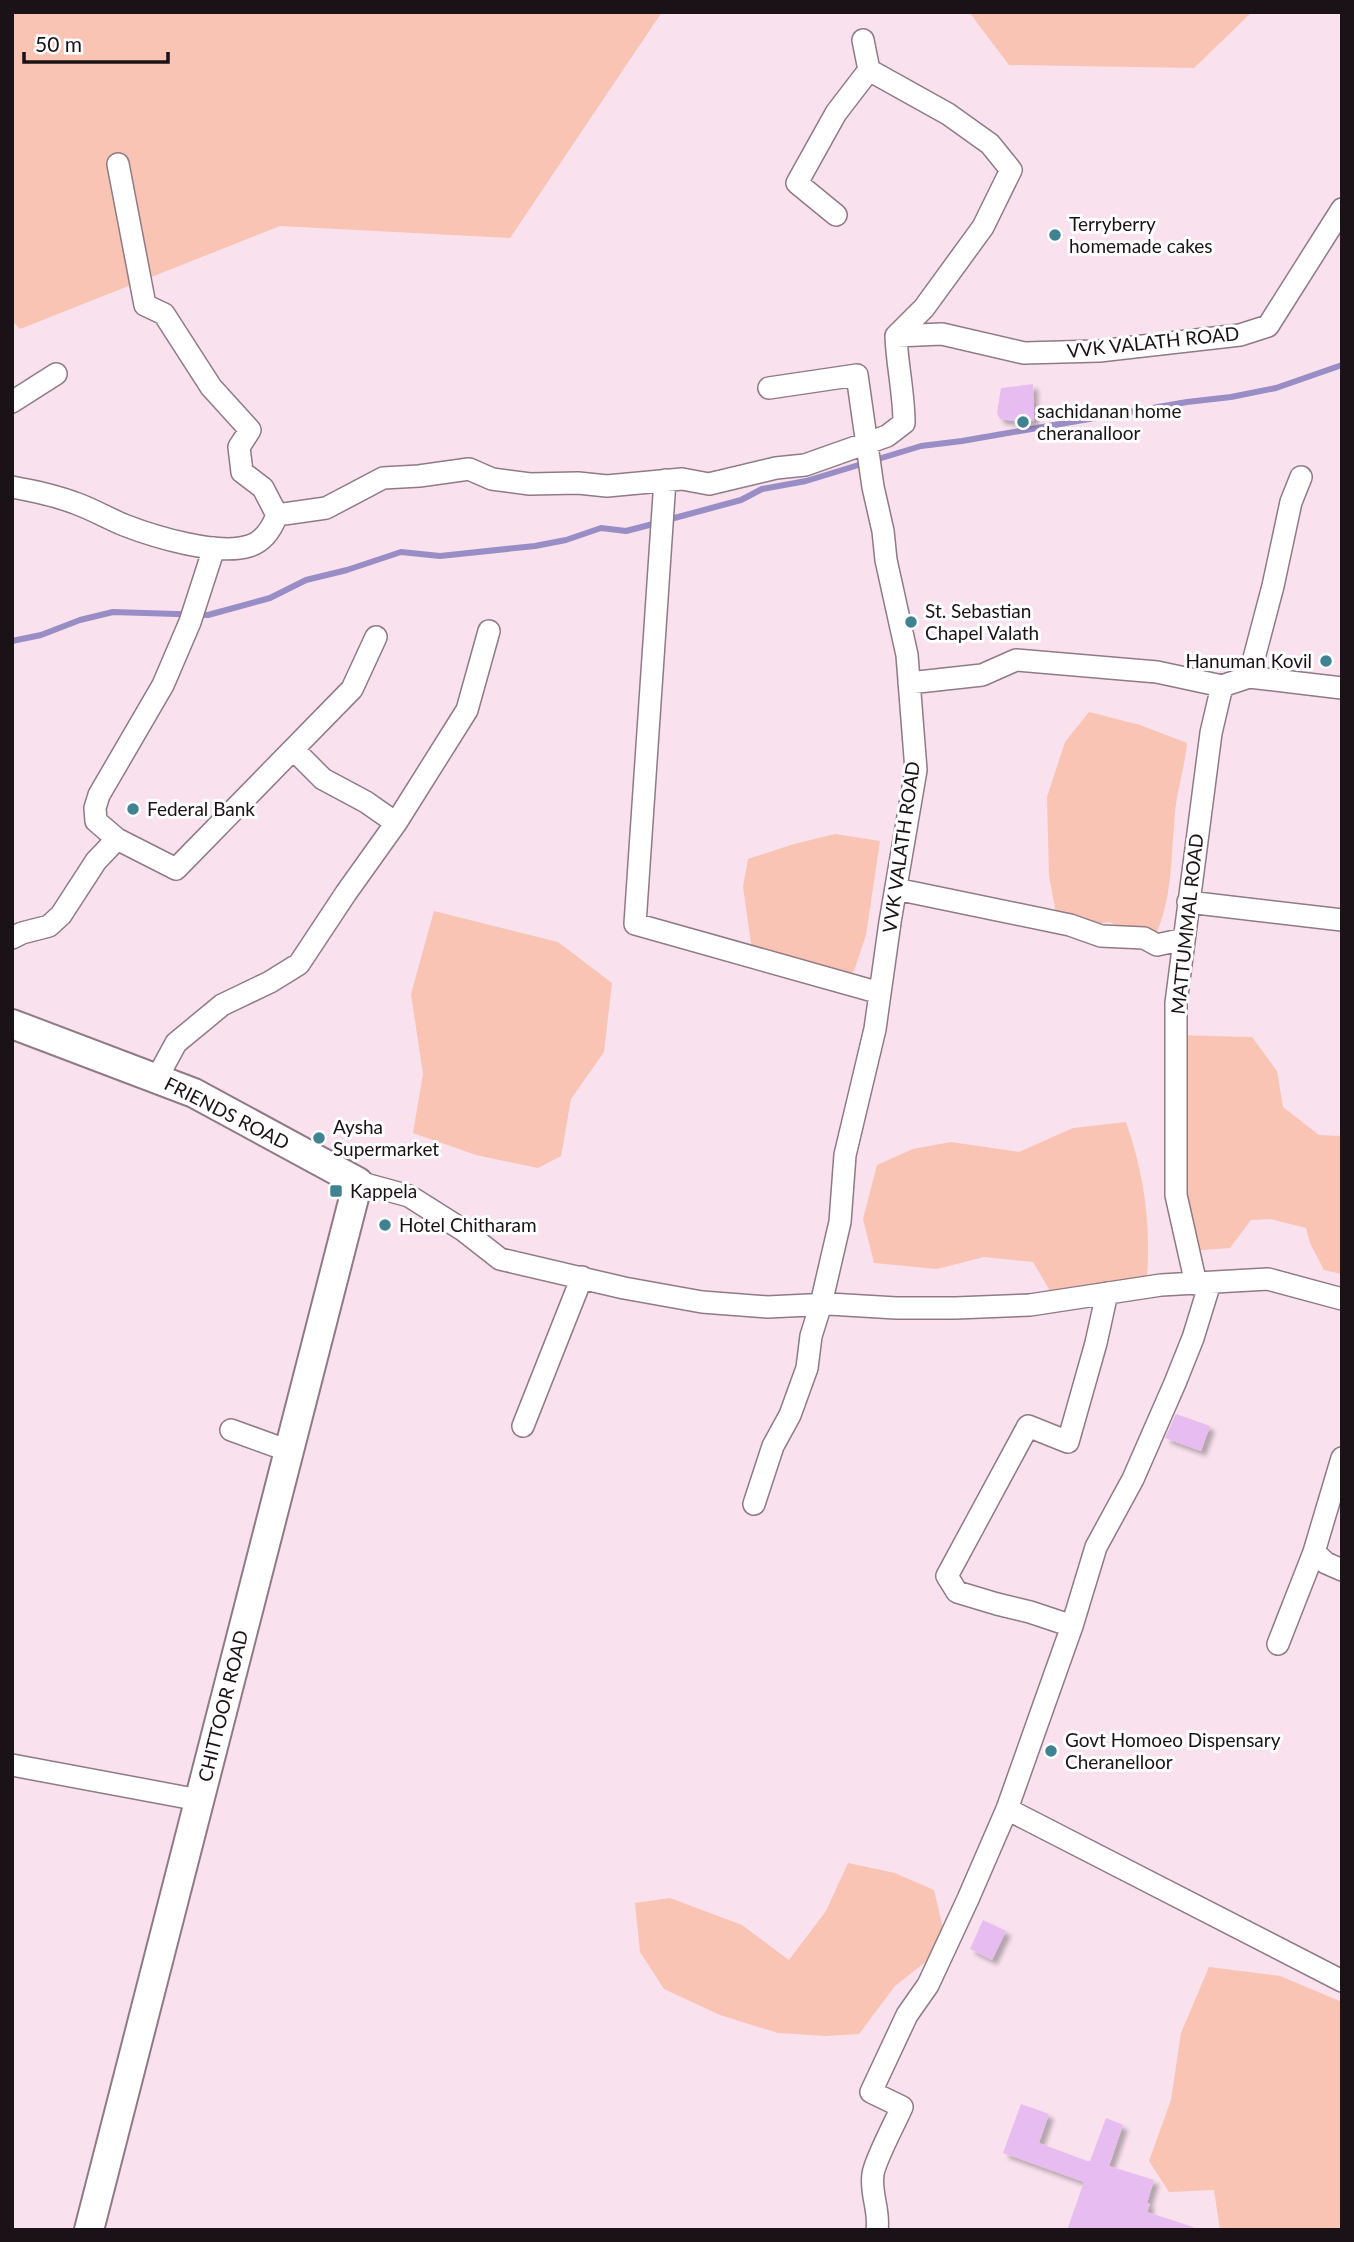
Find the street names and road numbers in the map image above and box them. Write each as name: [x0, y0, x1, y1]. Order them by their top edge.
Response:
street label: VVK VALATH ROAD: [1066, 321, 1240, 362]
street label: VVK VALATH ROAD: [877, 760, 924, 934]
street label: MATTUMMAL ROAD: [1166, 832, 1207, 1016]
street label: FRIENDS ROAD: [161, 1071, 293, 1154]
street label: CHITTOOR ROAD: [193, 1628, 252, 1784]

